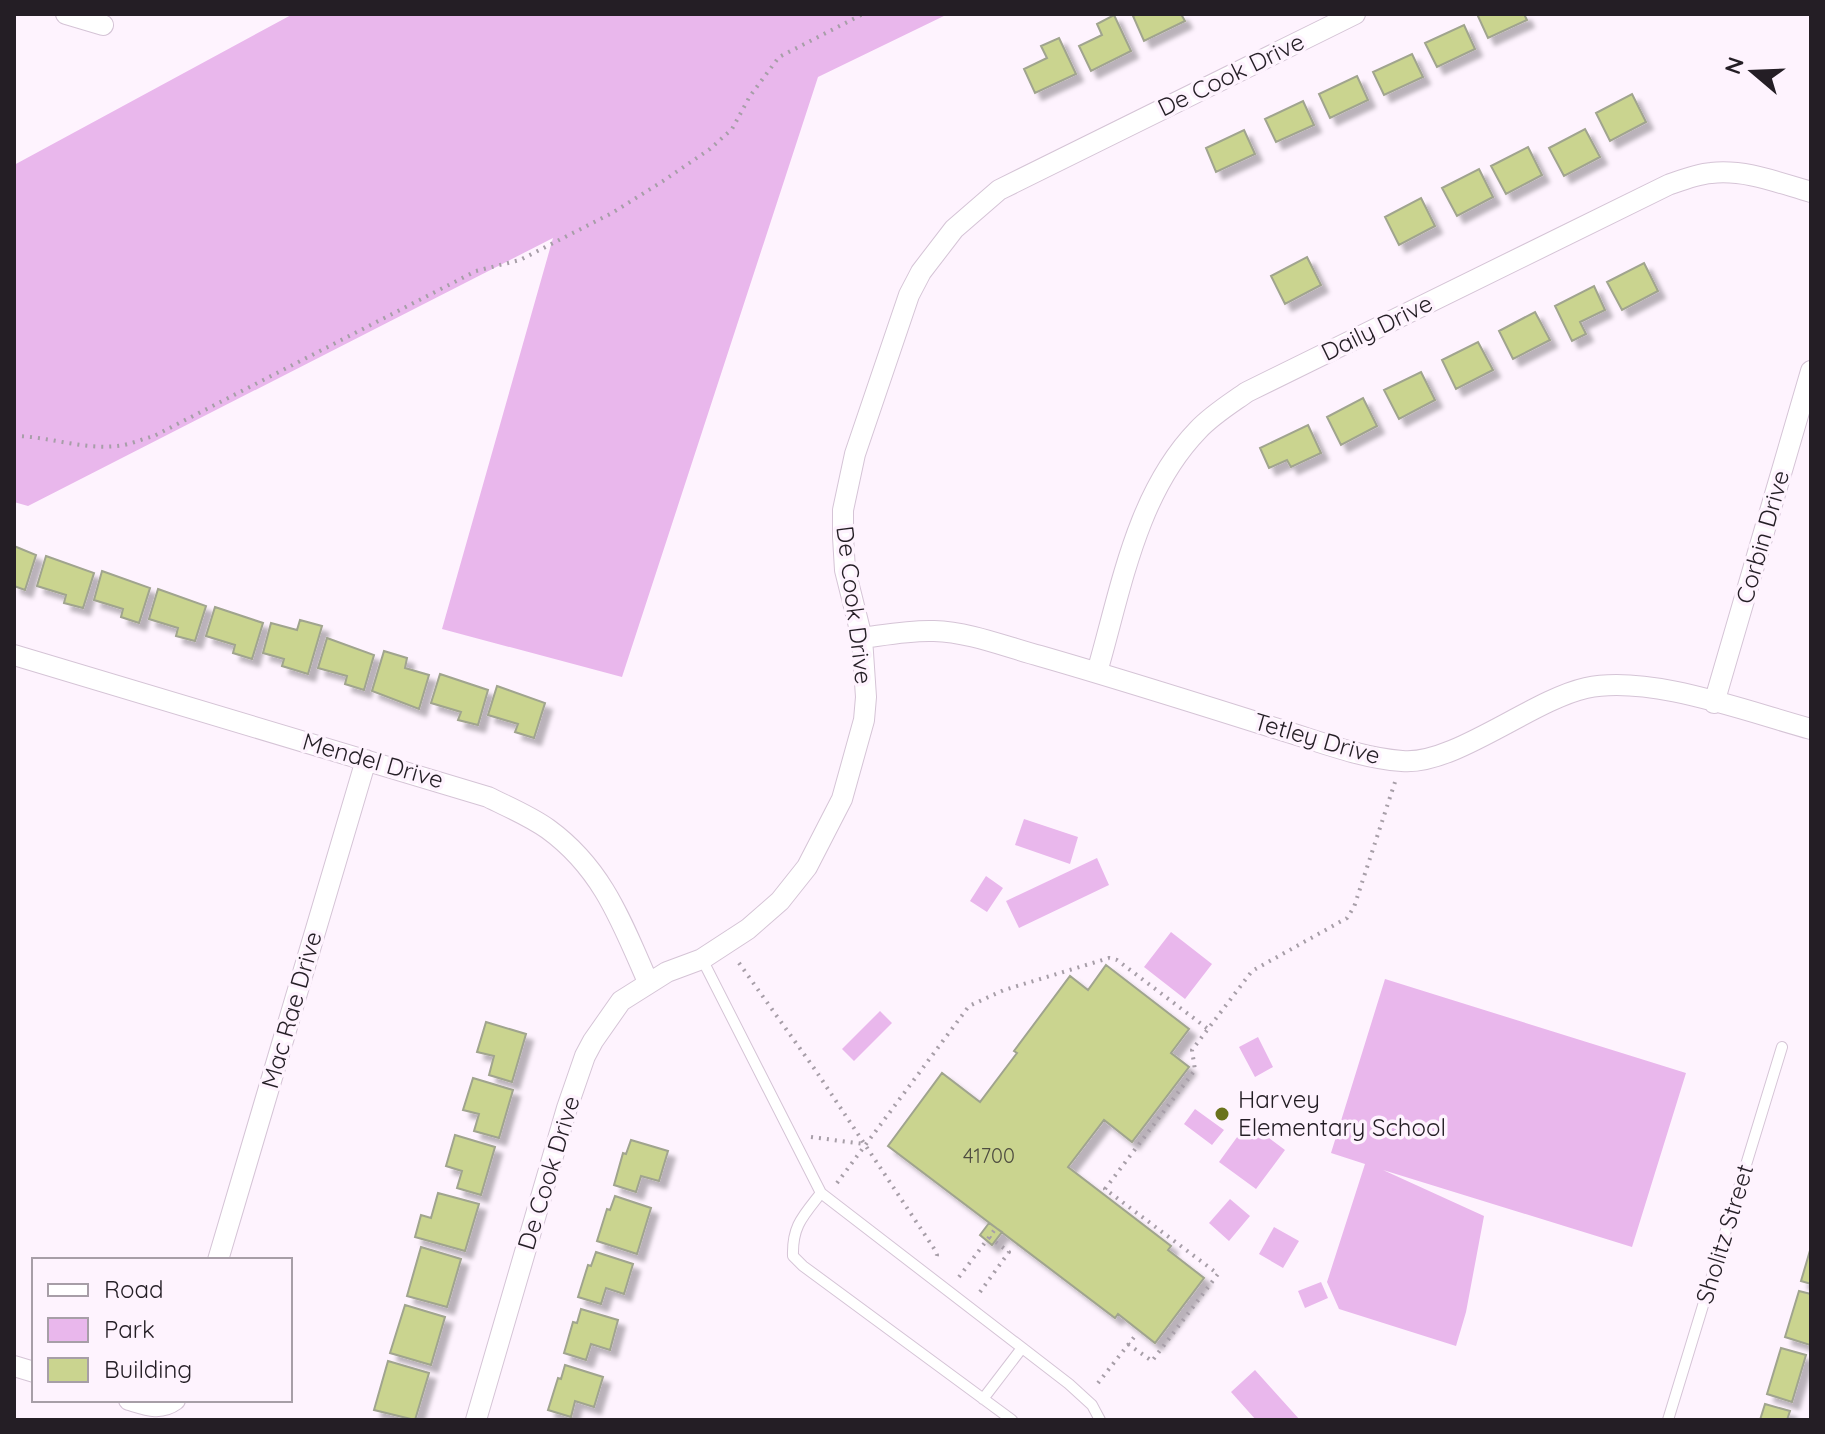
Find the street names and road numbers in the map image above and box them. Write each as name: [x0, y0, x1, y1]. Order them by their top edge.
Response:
street label: De Cook Drive: [1152, 26, 1309, 123]
street label: Daily Drive: [1316, 287, 1437, 367]
street label: Corbin Drive: [1729, 467, 1795, 607]
street label: De Cook Drive: [830, 524, 880, 686]
street label: Tetley Drive: [1251, 706, 1384, 770]
street label: Mendel Drive: [299, 726, 447, 794]
street label: Mac Rae Drive: [254, 928, 328, 1092]
street label: De Cook Drive: [510, 1092, 586, 1253]
street label: Sholitz Street: [1689, 1160, 1759, 1307]

